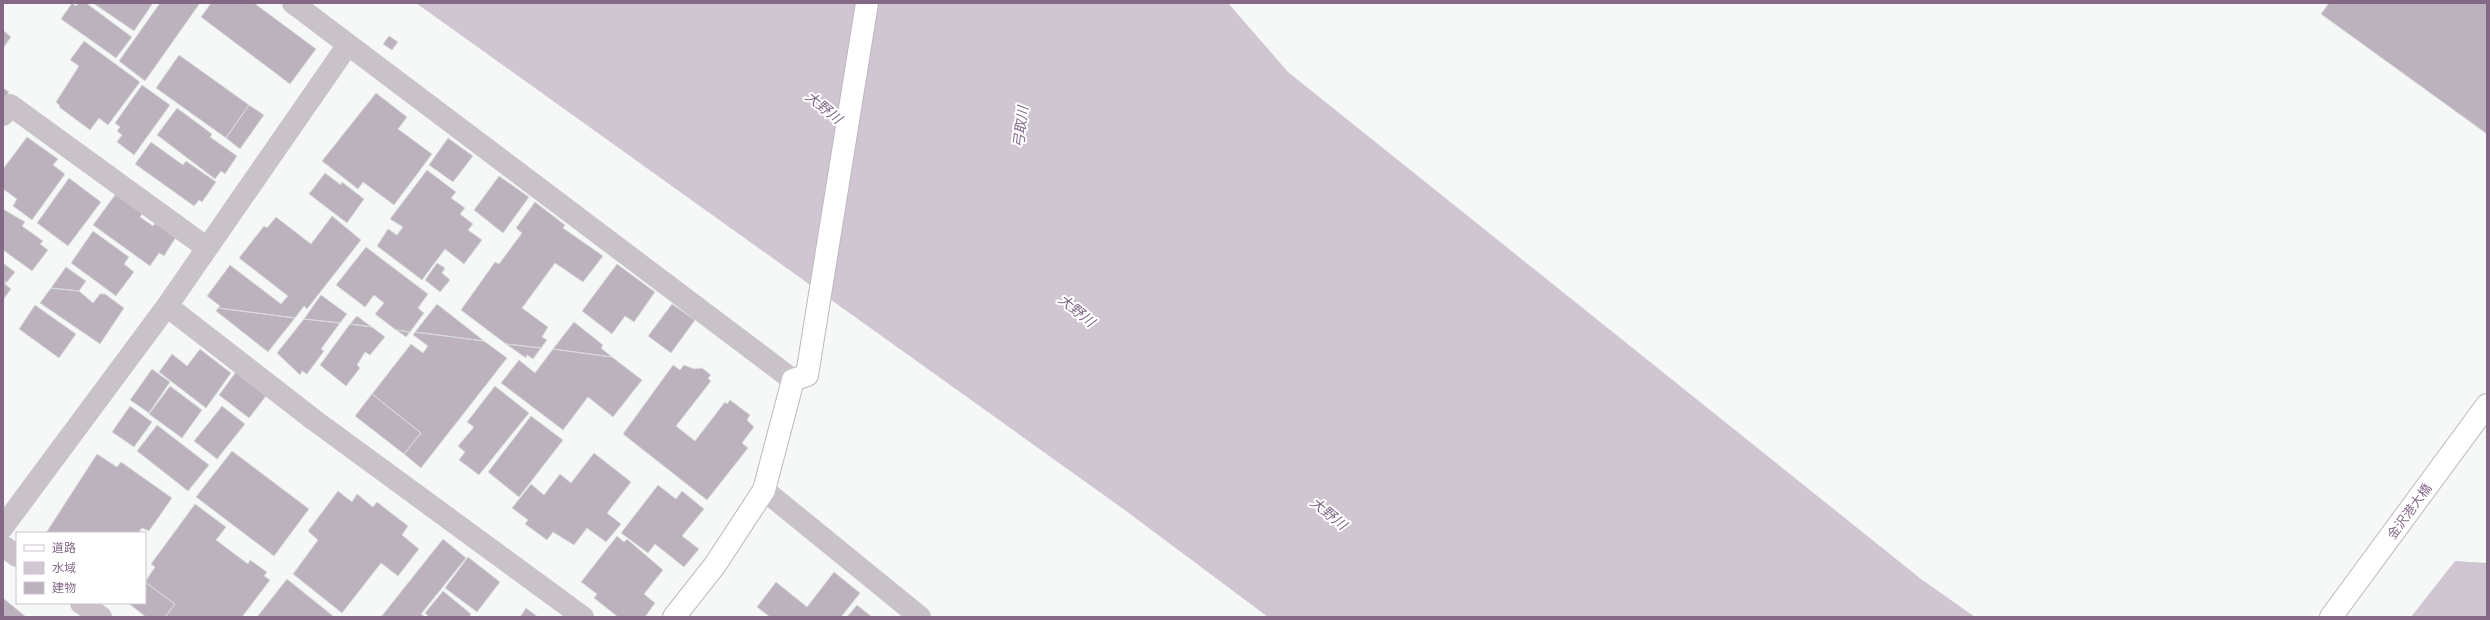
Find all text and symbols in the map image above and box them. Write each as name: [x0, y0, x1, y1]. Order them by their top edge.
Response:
water label: 大野川: [802, 87, 847, 128]
water label: 弓取川: [1009, 103, 1031, 149]
water label: 大野川: [1055, 290, 1100, 331]
street label: 金沢港大橋: [2383, 480, 2435, 542]
water label: 大野川: [1307, 493, 1352, 534]
legend: [16, 532, 146, 604]
text: 道路: [52, 540, 76, 554]
text: 水域: [52, 560, 76, 574]
text: 建物: [52, 580, 76, 594]

